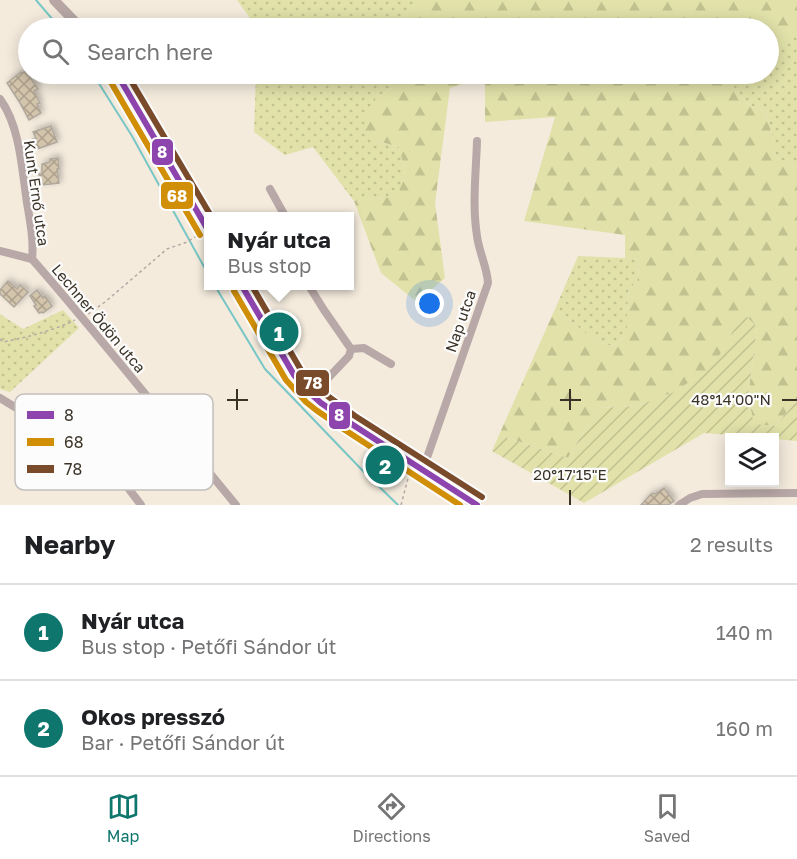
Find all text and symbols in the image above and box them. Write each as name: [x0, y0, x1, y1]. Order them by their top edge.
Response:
search box: [18, 18, 779, 84]
icon: search: [39, 35, 72, 68]
text: Search here: [87, 38, 213, 65]
line badge: 8: [151, 138, 174, 166]
street label: Kunt Ernő utca: [21, 139, 53, 247]
text: 8: [157, 142, 167, 162]
line badge: 68: [160, 181, 194, 210]
text: 68: [167, 186, 187, 206]
popup: [204, 212, 354, 290]
text: Nyár utca: [227, 226, 331, 253]
text: Bus stop: [227, 253, 311, 277]
street label: Lechner Ödön utca: [48, 260, 150, 376]
street label: Nap utca: [441, 288, 479, 354]
your location: [415, 289, 444, 318]
pin: 1: [260, 310, 298, 354]
line badge: 78: [295, 369, 330, 397]
text: 78: [304, 373, 322, 393]
text: 48°14'00"N: [691, 390, 771, 408]
legend: [15, 394, 213, 490]
line badge: 8: [328, 401, 351, 430]
text: 8: [64, 405, 74, 425]
text: 8: [334, 405, 344, 425]
text: 68: [64, 432, 83, 452]
map controls: [725, 433, 779, 487]
button: layers: [725, 433, 779, 487]
pin: 2: [366, 442, 404, 488]
text: 78: [64, 459, 82, 479]
text: 20°17'15"E: [533, 465, 607, 483]
text: Nearby: [24, 529, 115, 560]
text: 2 results: [690, 532, 773, 556]
text: Nyár utca: [81, 607, 184, 634]
text: 1: [38, 620, 49, 644]
text: 140 m: [716, 620, 773, 644]
text: Bus stop · Petőfi Sándor út: [81, 634, 337, 658]
text: Okos presszó: [81, 703, 225, 730]
text: 2: [37, 716, 50, 740]
text: 160 m: [716, 716, 773, 740]
text: Bar · Petőfi Sándor út: [81, 730, 285, 754]
tab: Map: [107, 790, 140, 846]
tab: Directions: [353, 790, 431, 846]
tab: Saved: [644, 790, 690, 846]

